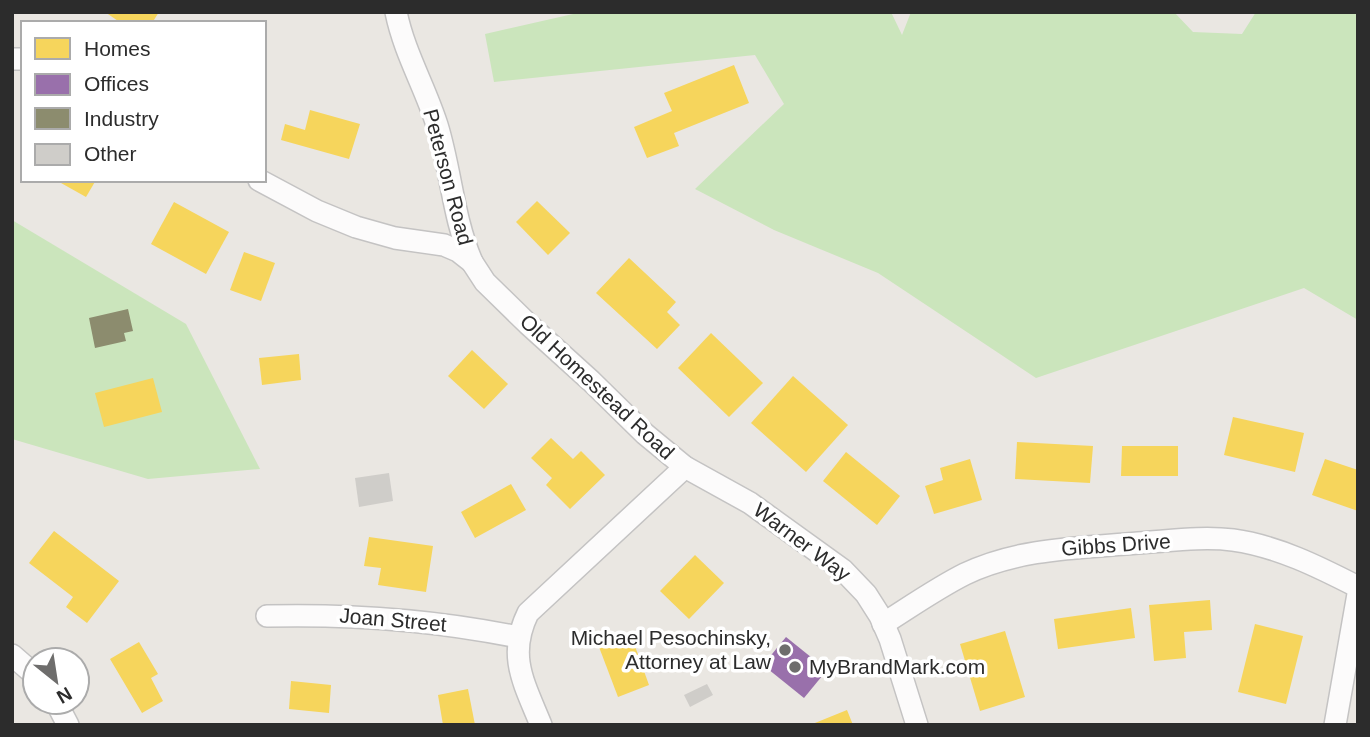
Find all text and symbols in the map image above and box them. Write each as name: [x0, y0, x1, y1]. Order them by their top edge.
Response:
legend: [21, 21, 266, 182]
text: Homes: [84, 37, 151, 60]
text: Offices: [84, 72, 149, 95]
street label: Peterson Road: [419, 106, 478, 248]
text: Industry: [84, 107, 159, 130]
text: Other: [84, 142, 137, 165]
street label: Old Homestead Road: [516, 309, 679, 464]
street label: Warner Way: [749, 498, 856, 586]
street label: Gibbs Drive: [1060, 529, 1171, 560]
street label: Joan Street: [339, 603, 448, 636]
place label: Michael Pesochinsky, Attorney at Law: [571, 626, 772, 673]
marker: Michael Pesochinsky, Attorney at Law: [777, 642, 793, 658]
north arrow: [21, 646, 91, 716]
place label: MyBrandMark.com: [809, 655, 985, 678]
marker: MyBrandMark.com: [787, 659, 803, 675]
text: N: [53, 683, 75, 708]

